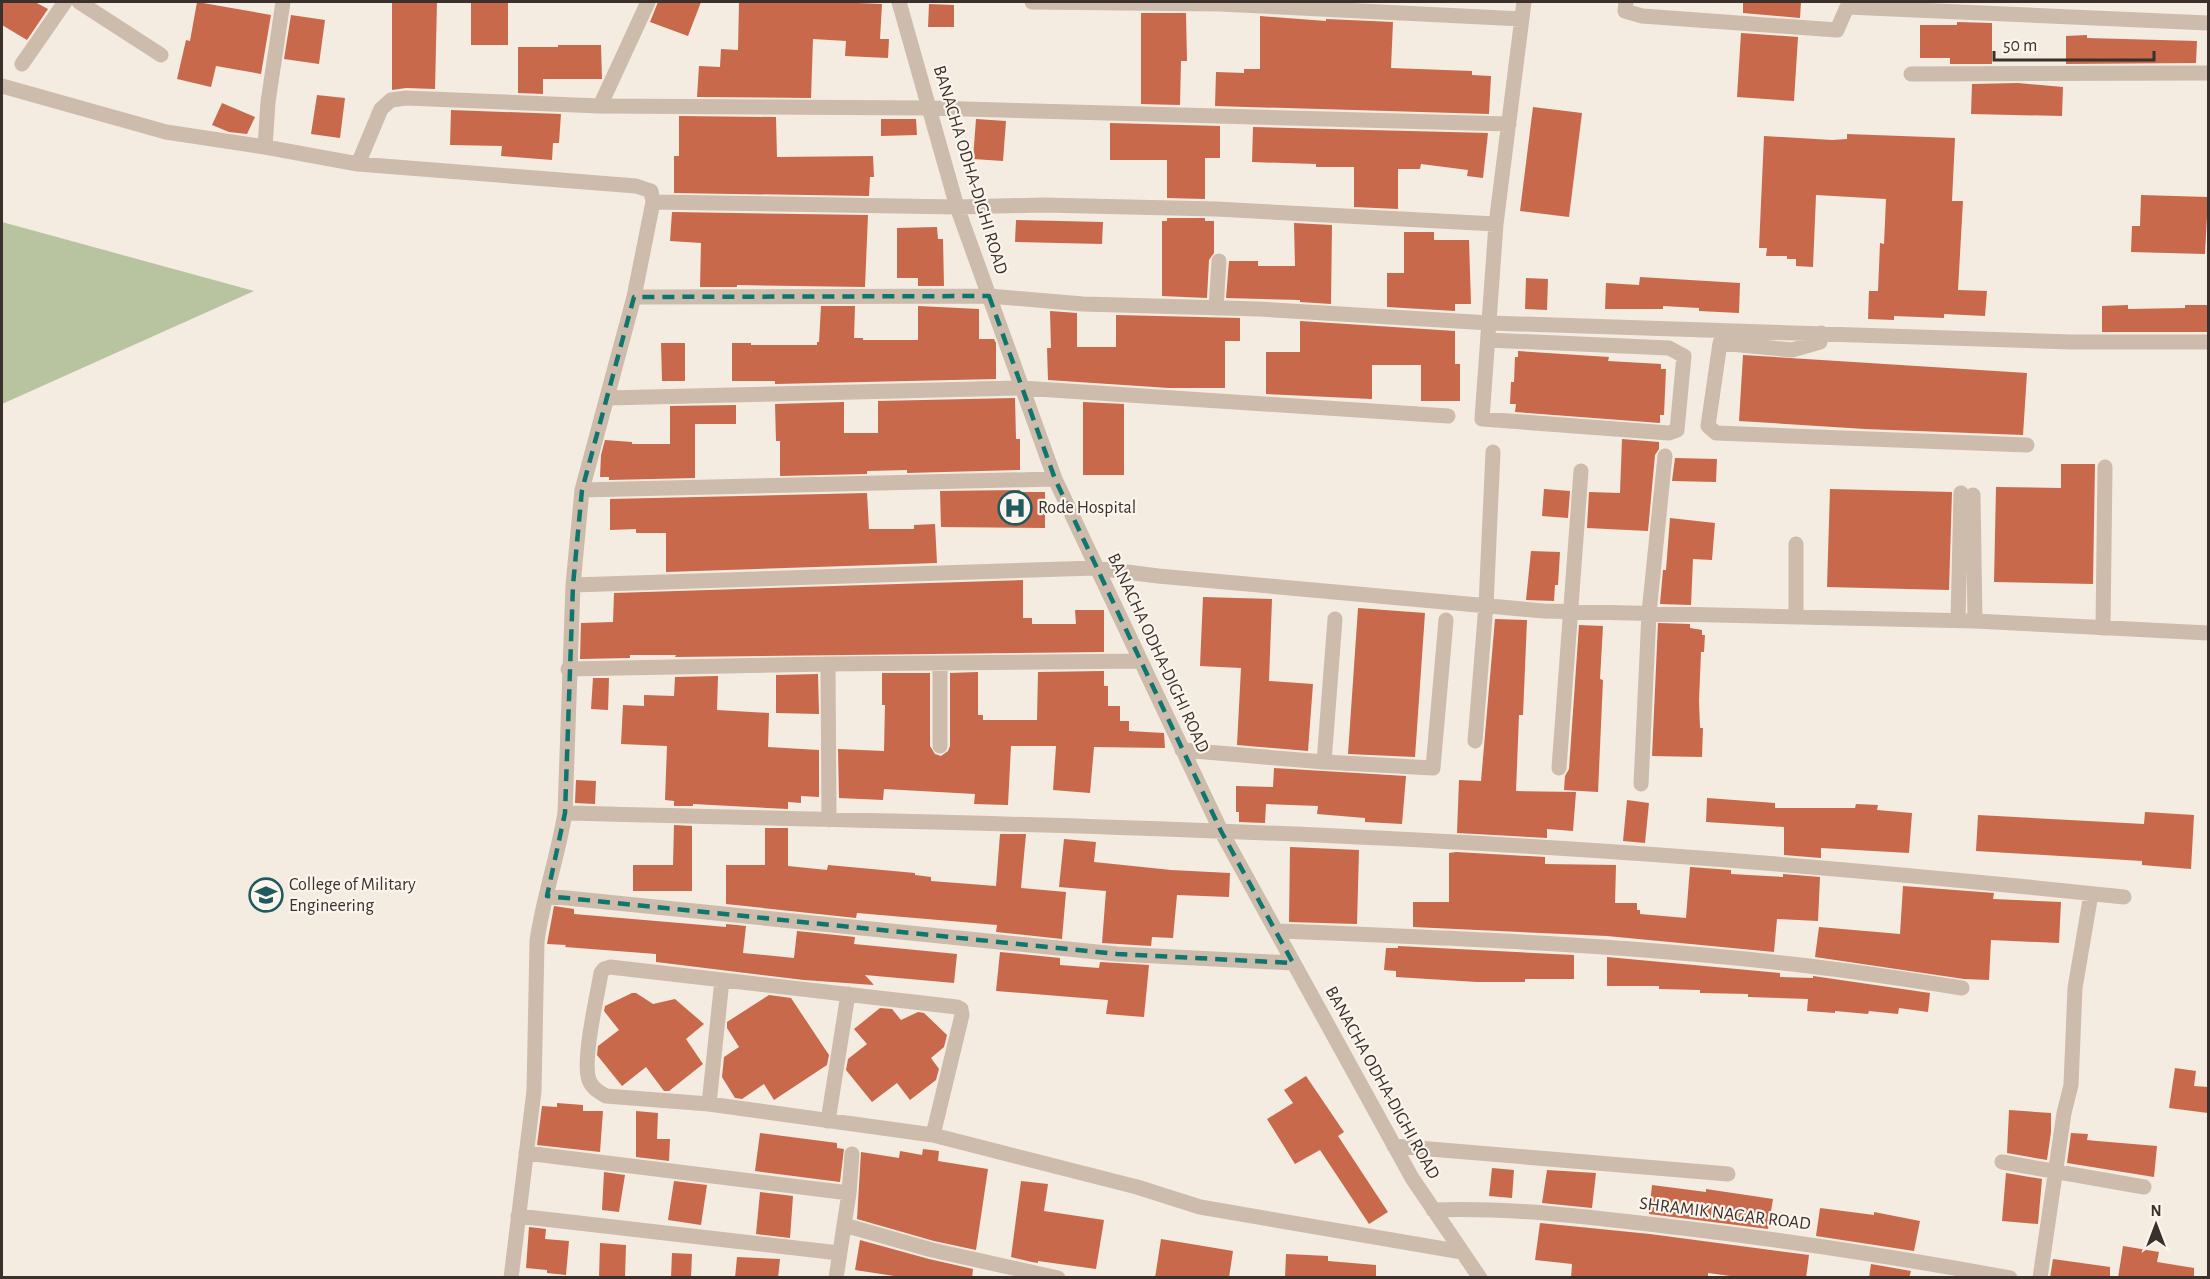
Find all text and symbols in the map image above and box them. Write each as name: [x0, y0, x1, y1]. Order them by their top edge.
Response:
scale bar: [1994, 24, 2154, 62]
text: 50 m: [2003, 37, 2037, 55]
street label: BANACHA ODHA-DIGHI ROAD: [930, 63, 1010, 277]
hospital icon: Rode Hospital: [997, 490, 1033, 526]
place label: Rode Hospital: [1038, 499, 1136, 517]
street label: BANACHA ODHA-DIGHI ROAD: [1104, 551, 1212, 755]
place label: College of Military Engineering: [289, 876, 416, 915]
school or university icon: College of Military Engineering: [248, 877, 284, 913]
street label: BANACHA ODHA-DIGHI ROAD: [1321, 984, 1443, 1182]
street label: SHRAMIK NAGAR ROAD: [1638, 1195, 1812, 1233]
north arrow: [2126, 1195, 2186, 1255]
text: N: [2150, 1203, 2162, 1219]

